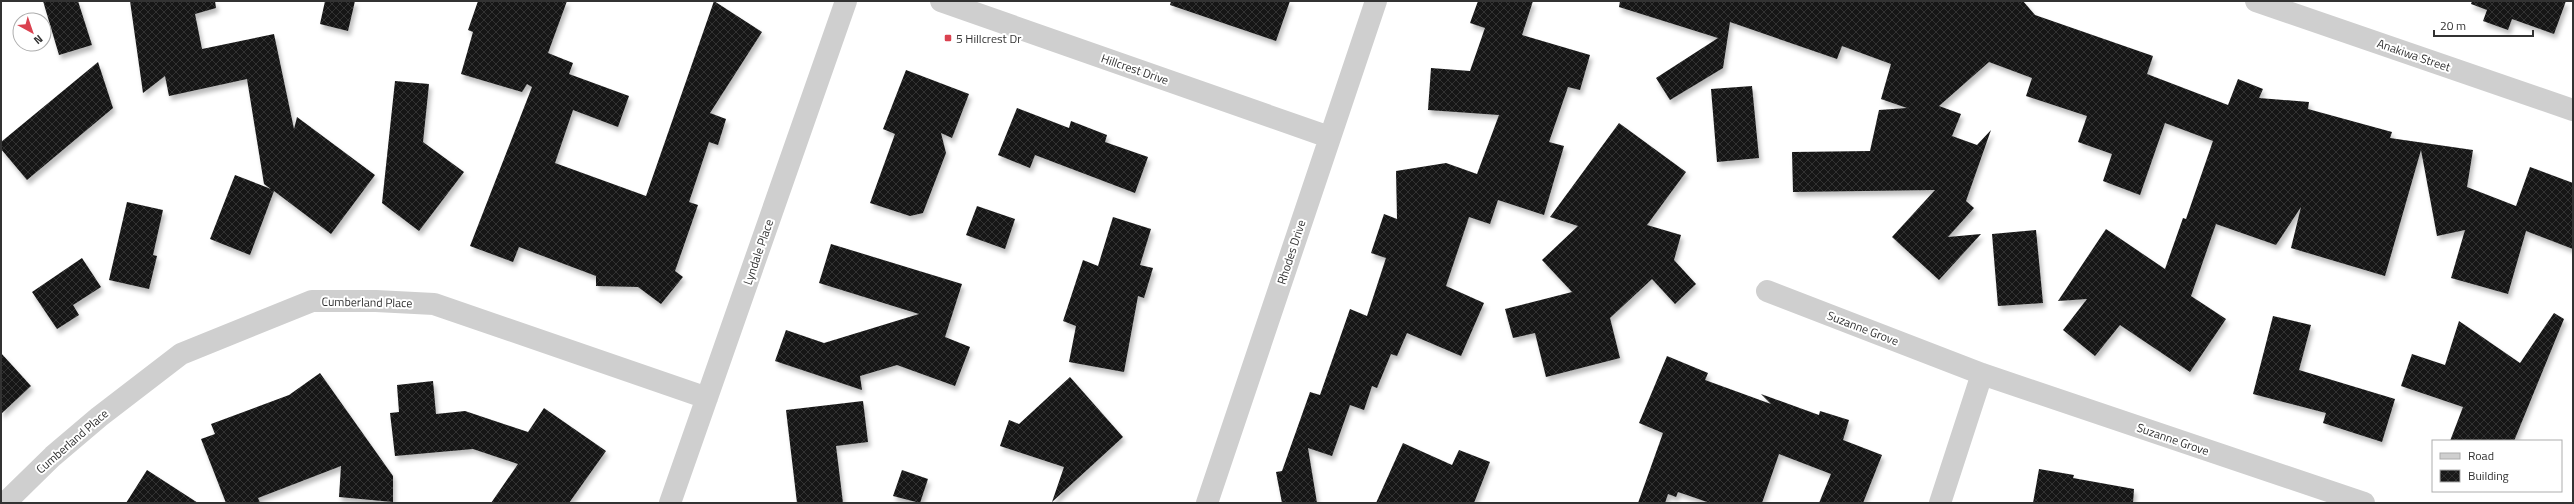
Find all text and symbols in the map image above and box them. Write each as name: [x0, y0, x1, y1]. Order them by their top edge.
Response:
north arrow: [12, 12, 52, 52]
scale bar: [2434, 12, 2533, 38]
text: 20 m: [2440, 16, 2466, 35]
place label: 5 Hillcrest Dr: [956, 29, 1021, 48]
text: N: [30, 31, 46, 48]
marker: 5 Hillcrest Dr: [943, 33, 953, 43]
street label: Anakiwa Street: [2375, 34, 2454, 77]
street label: Hillcrest Drive: [1099, 49, 1171, 89]
street label: Lyndale Place: [738, 217, 778, 287]
street label: Rhodes Drive: [1272, 217, 1310, 287]
street label: Cumberland Place: [322, 292, 412, 312]
street label: Suzanne Grove: [1824, 306, 1902, 350]
street label: Cumberland Place: [32, 404, 112, 478]
street label: Suzanne Grove: [2134, 418, 2212, 460]
legend: [2432, 440, 2562, 492]
text: Road: [2468, 446, 2494, 465]
text: Building: [2468, 466, 2509, 485]

